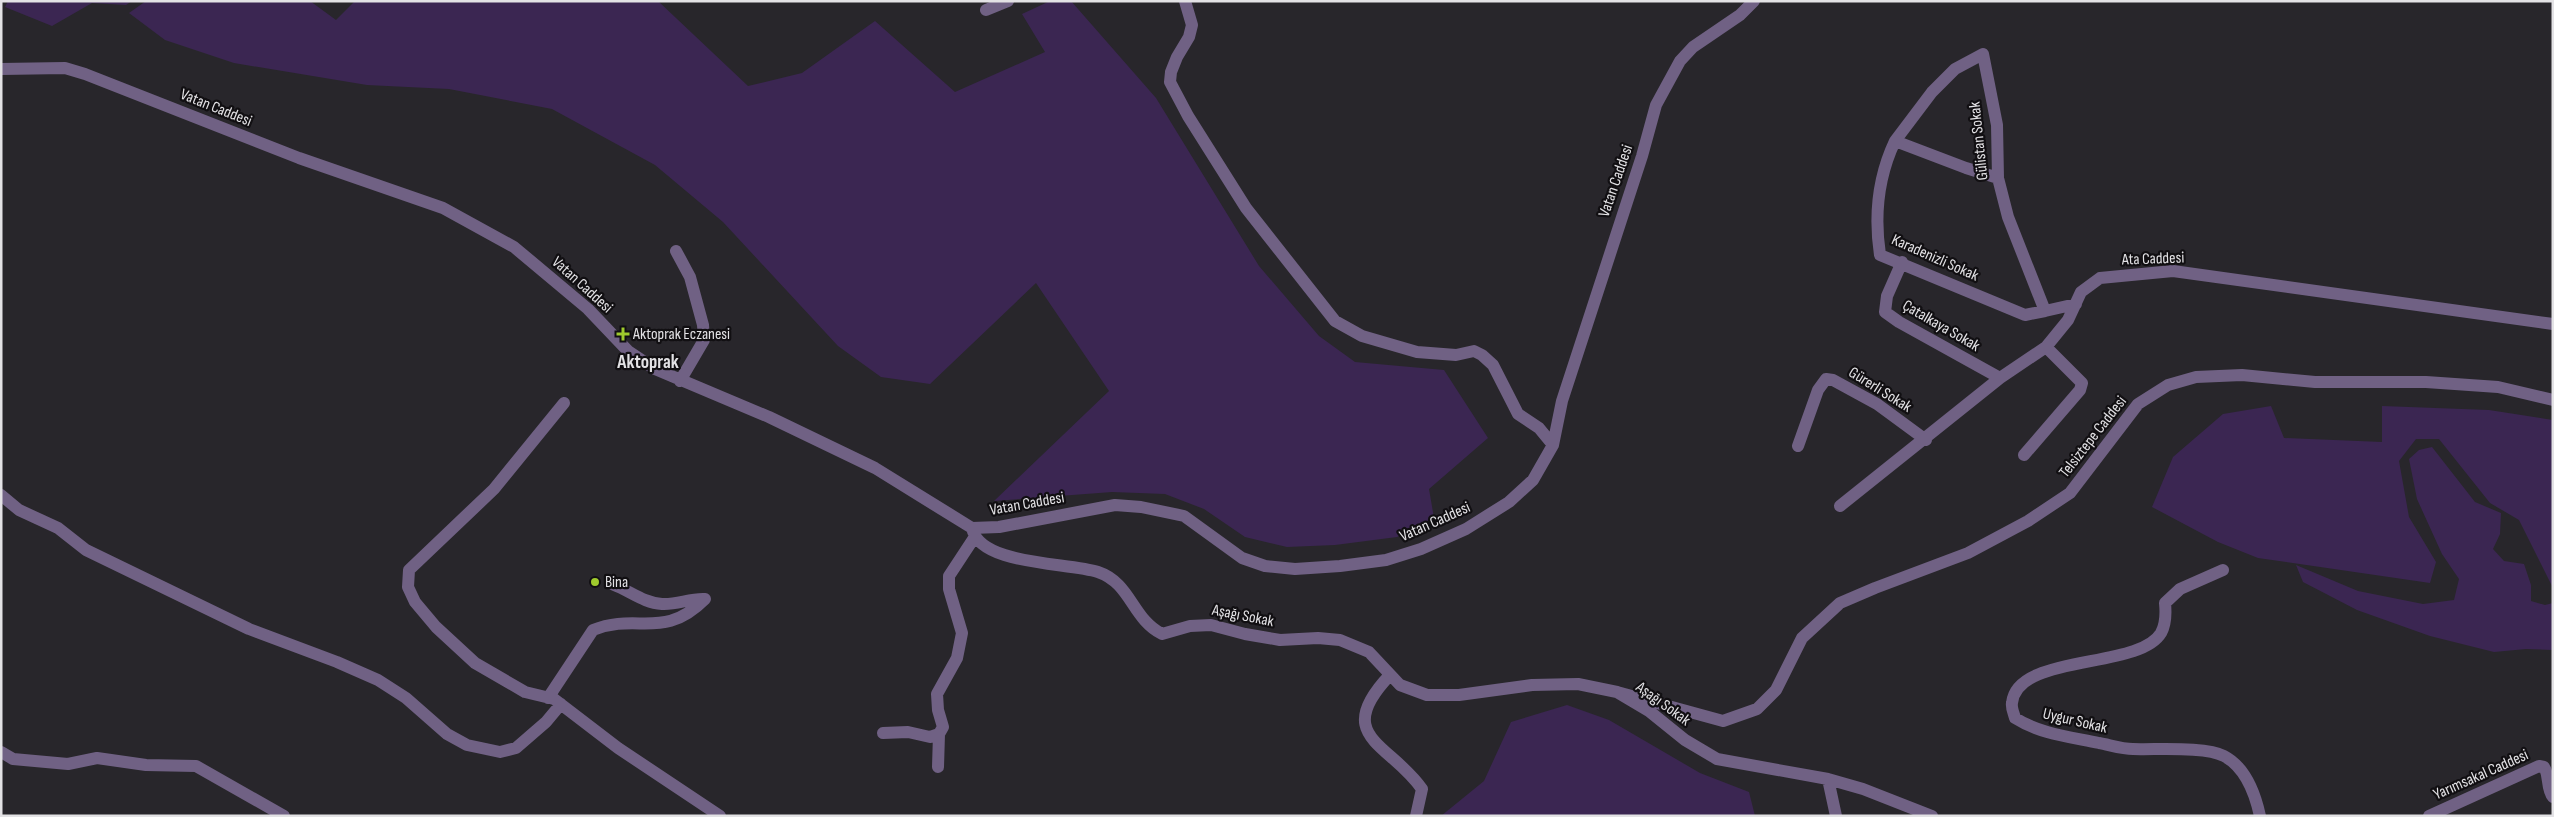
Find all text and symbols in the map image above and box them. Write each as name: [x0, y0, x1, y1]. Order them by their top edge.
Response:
street label: Vatan Caddesi: [177, 85, 255, 131]
street label: Gülistan Sokak: [1965, 101, 1993, 181]
street label: Vatan Caddesi: [1595, 142, 1637, 220]
street label: Karadenizli Sokak: [1889, 230, 1981, 286]
street label: Ata Caddesi: [2120, 248, 2185, 270]
street label: Vatan Caddesi: [548, 253, 616, 317]
street label: Çatalkaya Sokak: [1899, 296, 1983, 356]
place label: Aktoprak Eczanesi: [632, 325, 730, 344]
marker: Aktoprak Eczanesi: [617, 328, 629, 340]
district label: Aktoprak: [616, 351, 679, 374]
street label: Gürerli Sokak: [1845, 363, 1915, 417]
street label: Telsiztepe Caddesi: [2055, 392, 2131, 482]
street label: Vatan Caddesi: [988, 488, 1066, 520]
street label: Vatan Caddesi: [1397, 498, 1473, 546]
place label: Bina: [605, 573, 628, 592]
marker: Bina: [589, 576, 601, 588]
street label: Aşağı Sokak: [1210, 601, 1275, 631]
street label: Aşağı Sokak: [1631, 677, 1694, 730]
street label: Uygur Sokak: [2041, 704, 2109, 738]
street label: Yarımsakal Caddesi: [2431, 746, 2531, 804]

